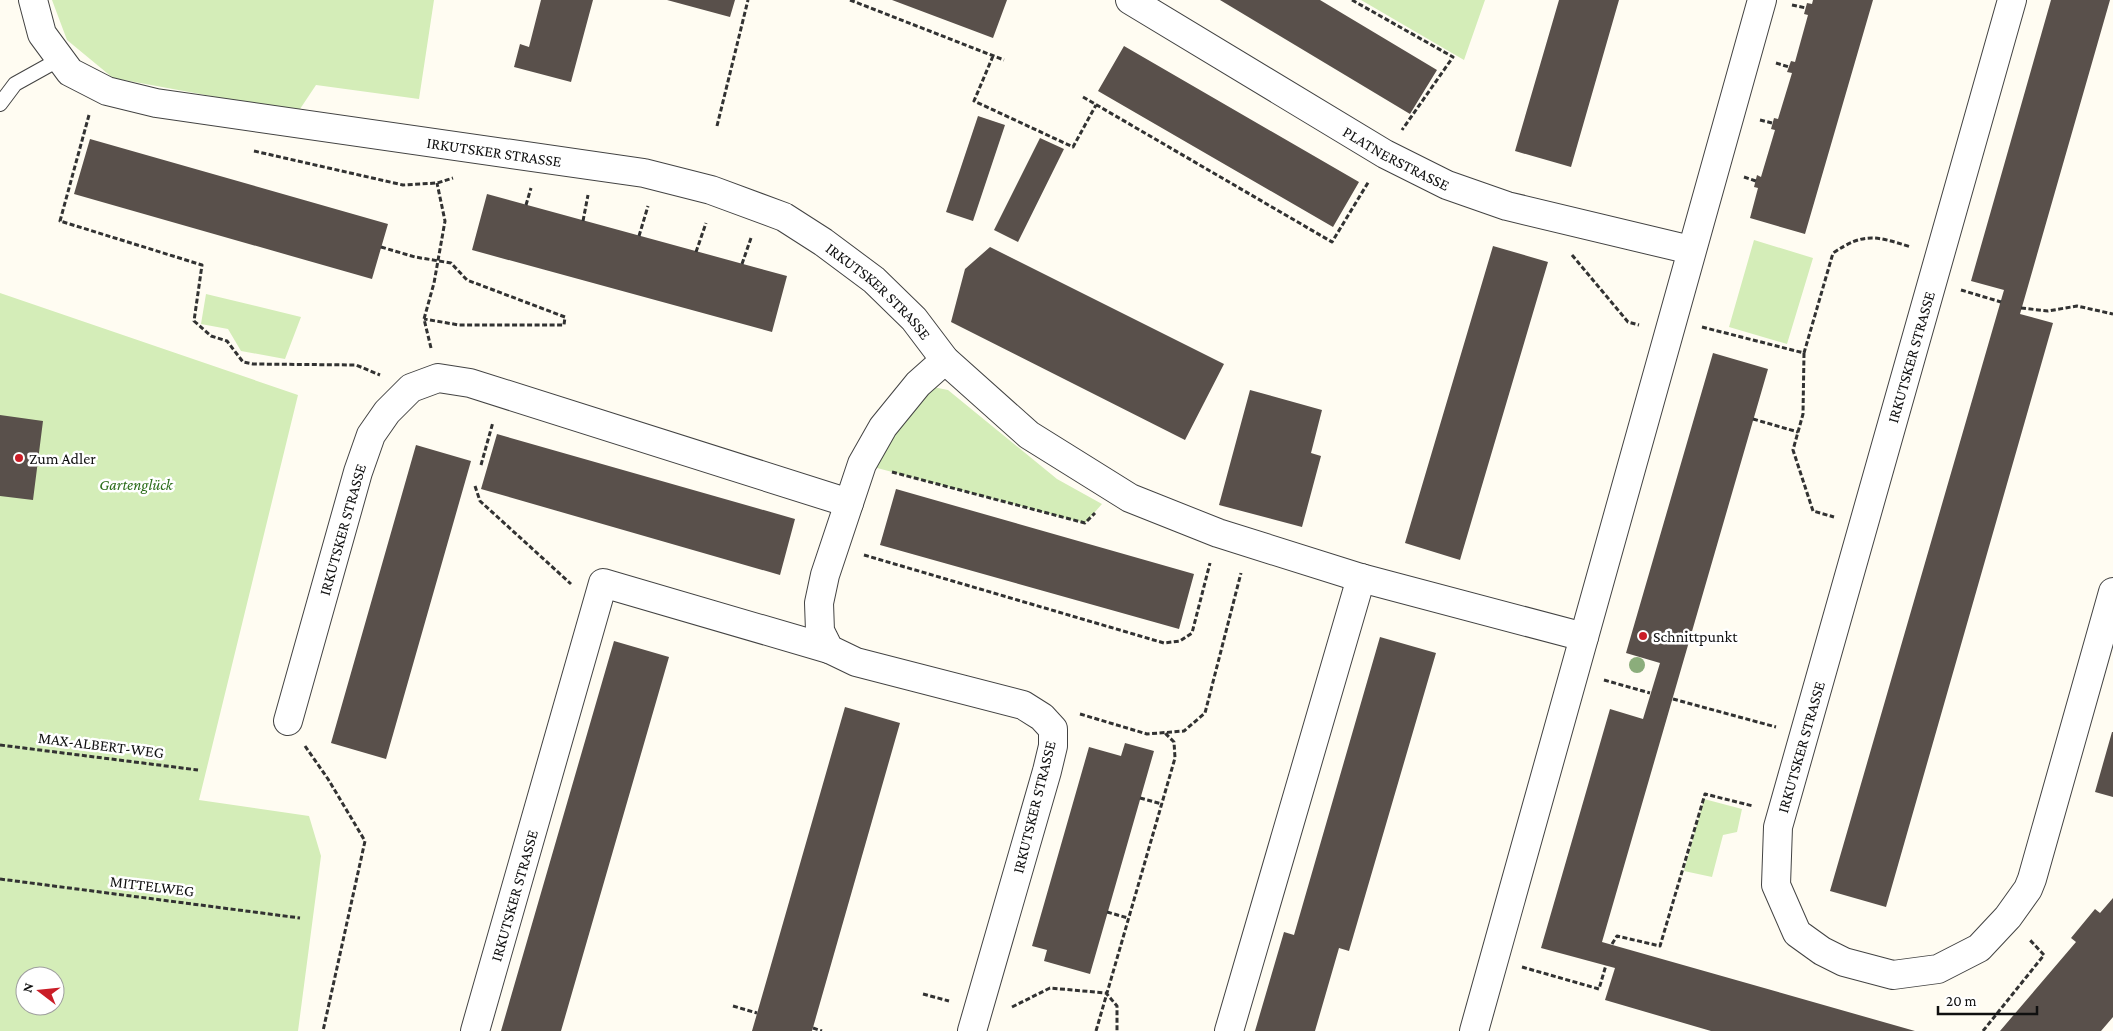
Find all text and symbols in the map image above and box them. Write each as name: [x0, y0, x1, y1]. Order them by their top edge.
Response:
street label: PLATNERSTRASSE: [1340, 122, 1453, 194]
street label: IRKUTSKER STRASSE: [426, 133, 563, 170]
street label: IRKUTSKER STRASSE: [823, 239, 935, 343]
street label: IRKUTSKER STRASSE: [1884, 289, 1938, 425]
place label: Zum Adler: [29, 450, 96, 467]
marker: Zum Adler: [13, 452, 25, 464]
street label: IRKUTSKER STRASSE: [315, 461, 369, 597]
park label: Gartenglück: [99, 476, 174, 494]
place label: Schnittpunkt: [1653, 628, 1738, 646]
marker: Schnittpunkt: [1637, 630, 1649, 642]
street label: IRKUTSKER STRASSE: [1774, 679, 1828, 815]
street label: MAX-ALBERT-WEG: [37, 729, 165, 761]
street label: IRKUTSKER STRASSE: [1009, 739, 1059, 875]
street label: IRKUTSKER STRASSE: [487, 827, 541, 963]
street label: MITTELWEG: [109, 872, 195, 900]
north arrow: [15, 966, 65, 1016]
text: N: [18, 980, 37, 994]
scale bar: [1938, 984, 2037, 1016]
text: 20 m: [1946, 993, 1977, 1009]

